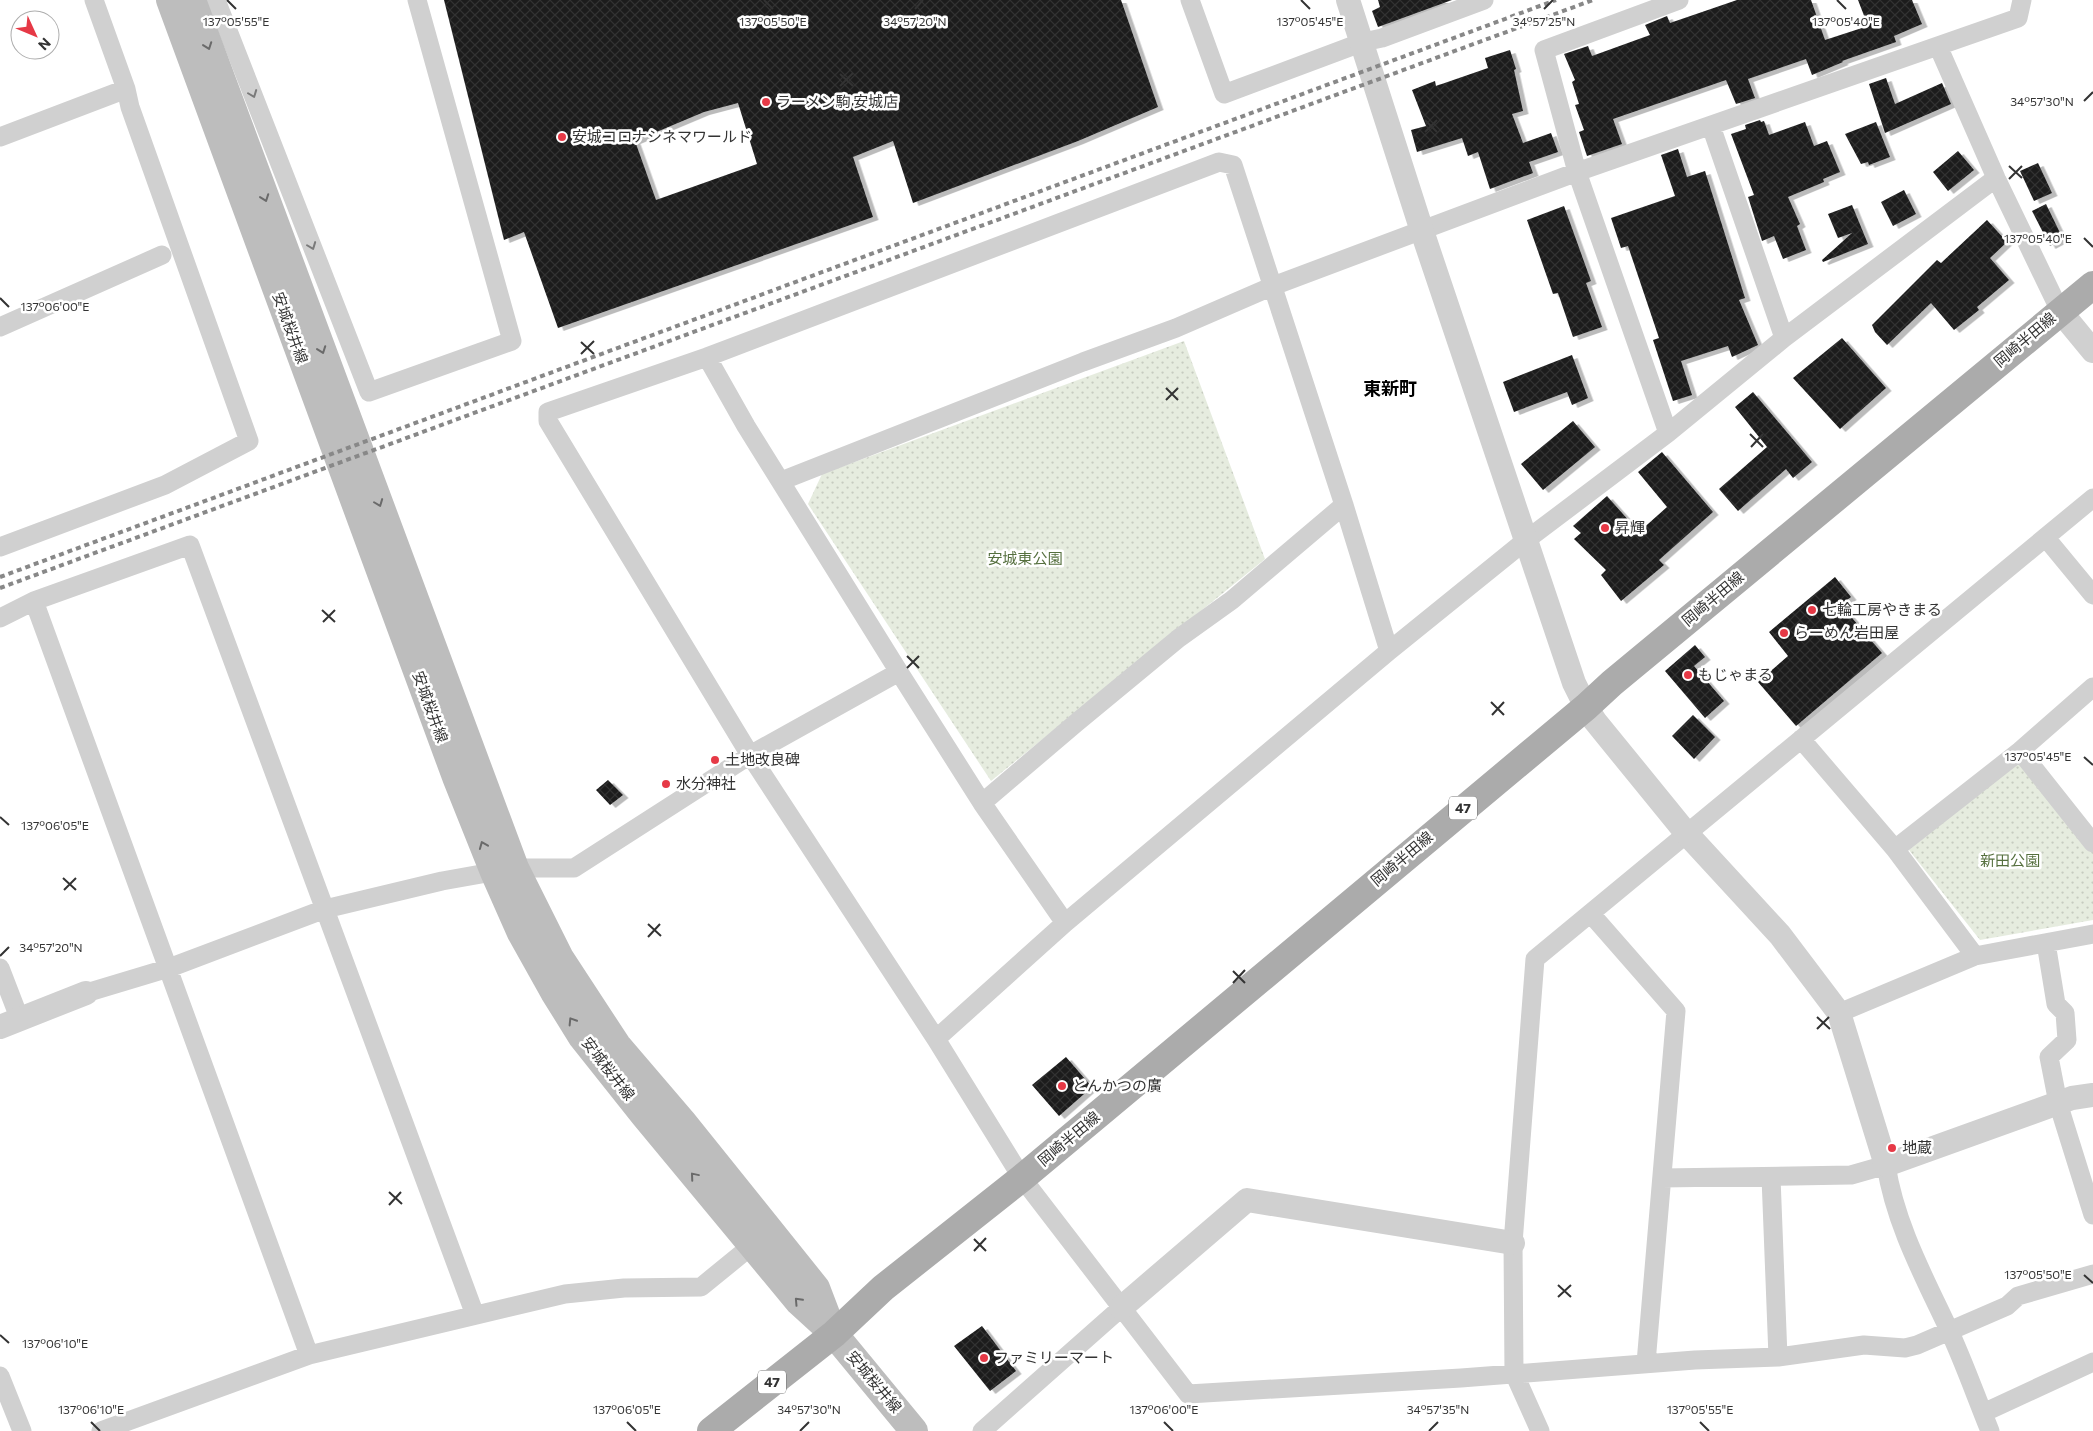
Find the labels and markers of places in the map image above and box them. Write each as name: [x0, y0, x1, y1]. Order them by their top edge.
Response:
place label: ラーメン駒 安城店: [776, 92, 898, 110]
marker: ラーメン駒 安城店: [760, 96, 772, 108]
place label: 安城コロナシネマワールド: [572, 127, 752, 145]
marker: 安城コロナシネマワールド: [556, 131, 568, 143]
place label: 昇輝: [1615, 518, 1645, 536]
marker: 昇輝: [1599, 522, 1611, 534]
place label: 七輪工房やきまる: [1822, 600, 1942, 618]
marker: 七輪工房やきまる: [1806, 604, 1818, 616]
place label: らーめん岩田屋: [1794, 623, 1899, 641]
marker: らーめん岩田屋: [1778, 627, 1790, 639]
place label: もじゃまる: [1698, 665, 1773, 683]
marker: もじゃまる: [1682, 669, 1694, 681]
place label: 土地改良碑: [725, 750, 800, 768]
marker: 土地改良碑: [709, 754, 721, 766]
place label: 水分神社: [676, 774, 736, 792]
marker: 水分神社: [660, 778, 672, 790]
place label: とんかつの廣: [1072, 1076, 1162, 1094]
marker: とんかつの廣: [1056, 1080, 1068, 1092]
place label: 地蔵: [1902, 1138, 1932, 1156]
marker: 地蔵: [1886, 1142, 1898, 1154]
place label: ファミリーマート: [994, 1348, 1114, 1366]
marker: ファミリーマート: [978, 1352, 990, 1364]

